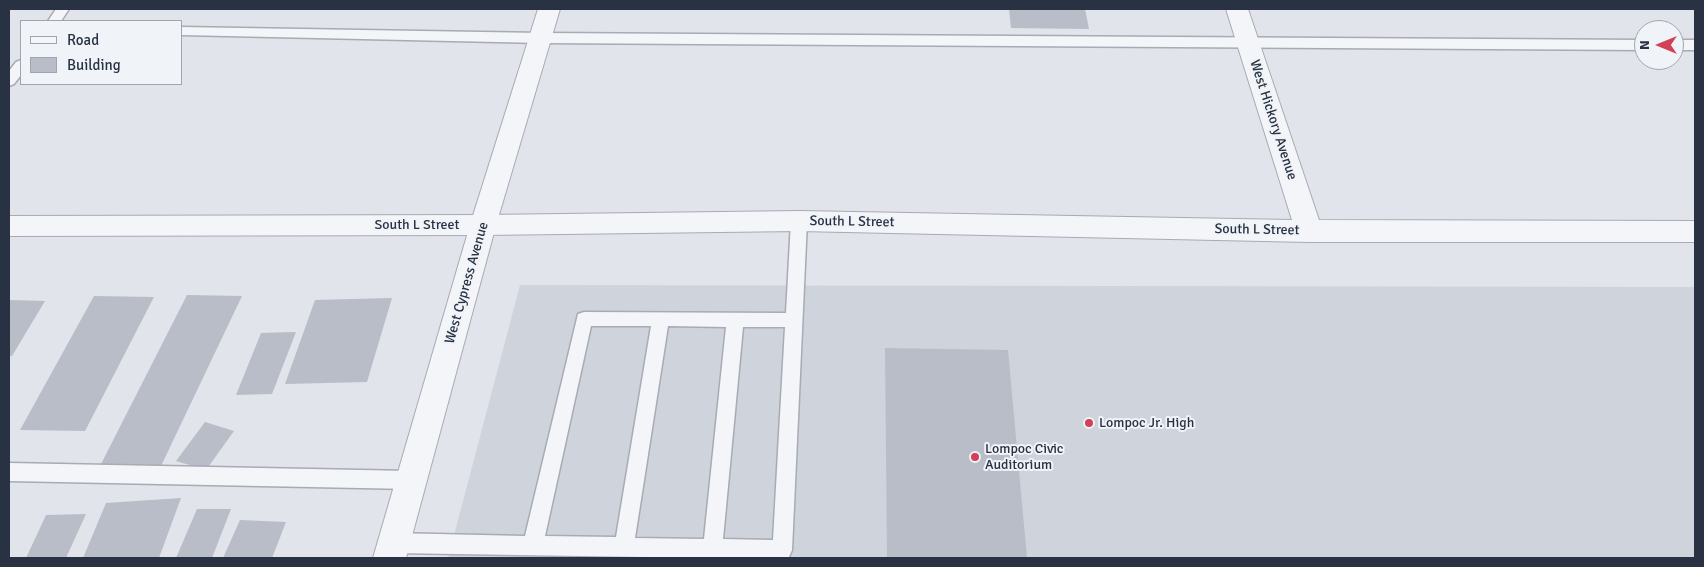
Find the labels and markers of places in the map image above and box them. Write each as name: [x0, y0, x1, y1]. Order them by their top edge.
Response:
place label: Lompoc Jr. High: [1099, 415, 1194, 431]
marker: Lompoc Jr. High: [1083, 417, 1095, 429]
place label: Lompoc Civic Auditorium: [985, 441, 1063, 474]
marker: Lompoc Civic Auditorium: [969, 451, 981, 463]

